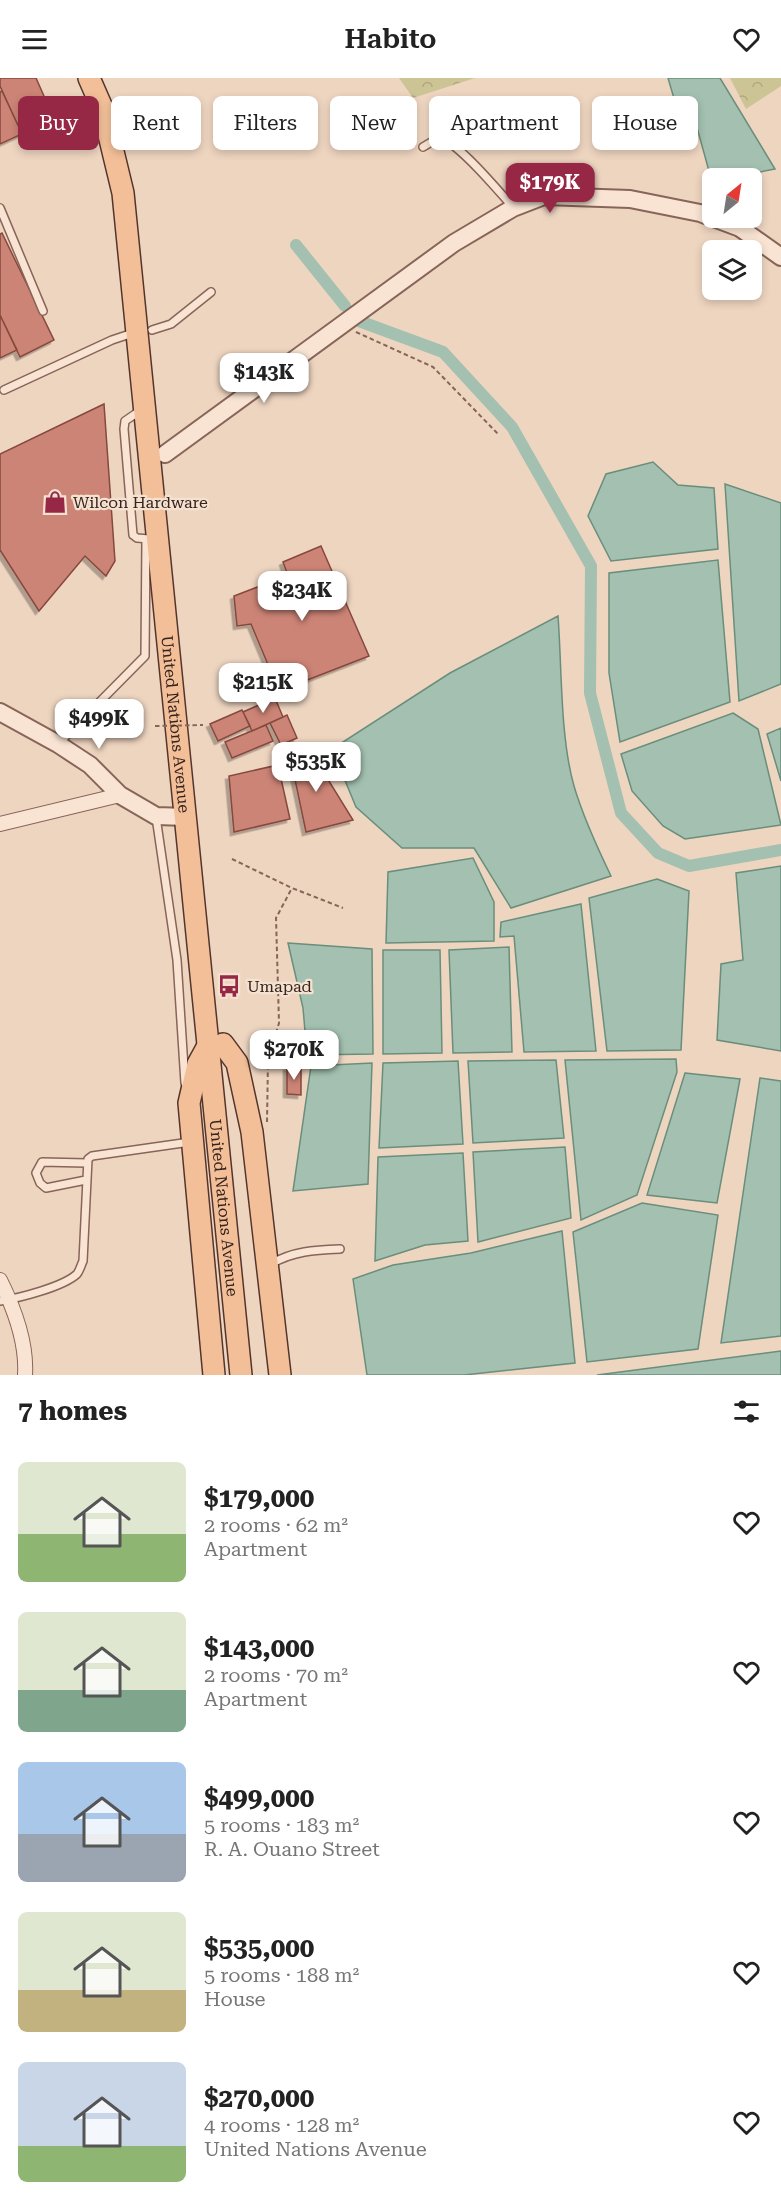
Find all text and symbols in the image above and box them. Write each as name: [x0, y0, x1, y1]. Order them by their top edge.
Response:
icon: menu: [18, 23, 51, 56]
text: Habito: [345, 23, 437, 55]
icon: heart: [730, 23, 763, 56]
chip: Buy: [18, 96, 99, 150]
chip: Rent: [111, 96, 201, 150]
chip: Filters: [213, 96, 318, 150]
chip: New: [330, 96, 417, 150]
chip: Apartment: [429, 96, 580, 150]
chip: House: [592, 96, 698, 150]
pin: $179K: [508, 163, 592, 214]
north arrow: [702, 168, 762, 228]
map controls: [702, 168, 762, 300]
text: $179K: [520, 170, 580, 194]
button: layers: [702, 240, 762, 300]
pin: $143K: [222, 353, 306, 404]
text: $143K: [234, 360, 294, 384]
shop icon: Wilcon Hardware: [42, 489, 68, 515]
place label: Wilcon Hardware: [73, 493, 208, 512]
pin: $234K: [260, 571, 344, 622]
text: $234K: [272, 578, 332, 602]
street label: United Nations Avenue: [157, 634, 194, 814]
pin: $215K: [221, 663, 305, 714]
text: $215K: [233, 670, 293, 694]
pin: $499K: [57, 699, 141, 750]
text: $499K: [69, 706, 129, 730]
pin: $535K: [274, 742, 358, 793]
text: $535K: [286, 749, 346, 773]
bus stop icon: Umapad: [216, 973, 242, 999]
place label: Umapad: [247, 977, 312, 996]
pin: $270K: [252, 1030, 336, 1081]
text: $270K: [264, 1037, 324, 1061]
street label: United Nations Avenue: [205, 1118, 242, 1298]
icon: filters: [730, 1395, 763, 1428]
text: 7 homes: [18, 1396, 127, 1426]
text: $179,000: [204, 1483, 314, 1513]
icon: home: [66, 1486, 138, 1558]
icon: heart: [730, 1506, 763, 1539]
text: 2 rooms · 62 m²: [204, 1513, 348, 1537]
text: Apartment: [204, 1537, 307, 1561]
text: $143,000: [204, 1633, 314, 1663]
icon: home: [66, 1636, 138, 1708]
icon: heart: [730, 1656, 763, 1689]
text: 2 rooms · 70 m²: [204, 1663, 348, 1687]
text: Apartment: [204, 1687, 307, 1711]
text: $499,000: [204, 1783, 314, 1813]
icon: home: [66, 1786, 138, 1858]
icon: heart: [730, 1806, 763, 1839]
text: 5 rooms · 183 m²: [204, 1813, 359, 1837]
text: R. A. Ouano Street: [204, 1837, 380, 1861]
text: $535,000: [204, 1933, 314, 1963]
icon: home: [66, 1936, 138, 2008]
icon: heart: [730, 1956, 763, 1989]
text: 5 rooms · 188 m²: [204, 1963, 359, 1987]
text: House: [204, 1987, 266, 2011]
text: $270,000: [204, 2083, 314, 2113]
icon: home: [66, 2086, 138, 2158]
icon: heart: [730, 2106, 763, 2139]
text: 4 rooms · 128 m²: [204, 2113, 359, 2137]
text: United Nations Avenue: [204, 2137, 427, 2161]

